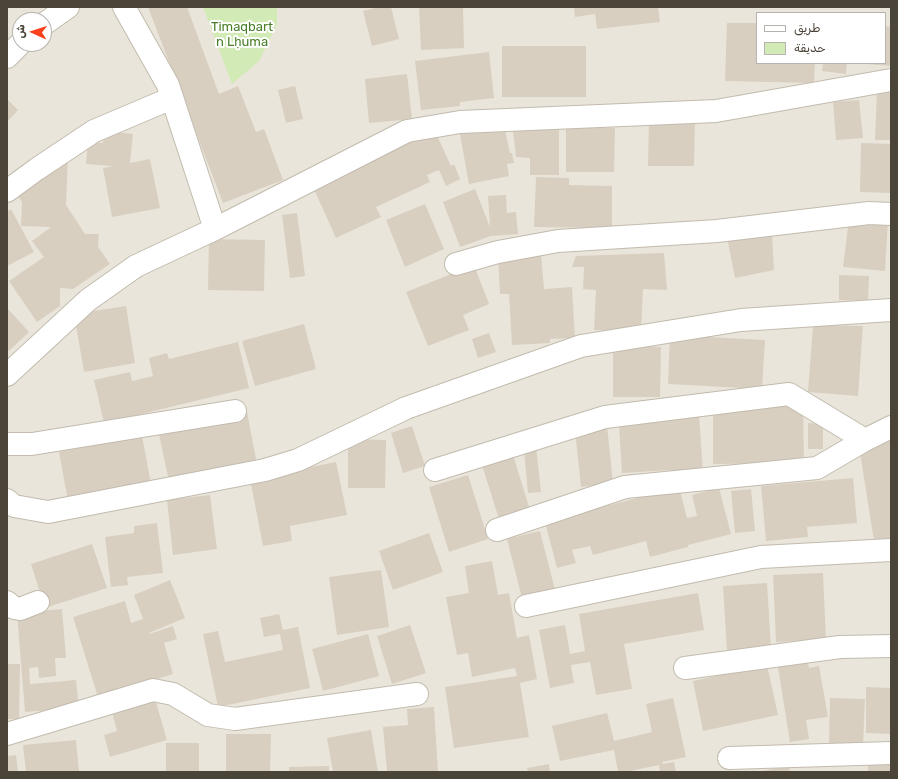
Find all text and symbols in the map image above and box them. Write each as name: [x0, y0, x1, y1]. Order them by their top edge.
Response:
north arrow: [12, 12, 52, 52]
legend: [756, 12, 886, 64]
park label: Timaqbart n Lḥuma: [211, 19, 273, 50]
text: طريق: [794, 21, 820, 35]
text: ش: [14, 24, 27, 39]
text: حديقة: [794, 41, 826, 55]

